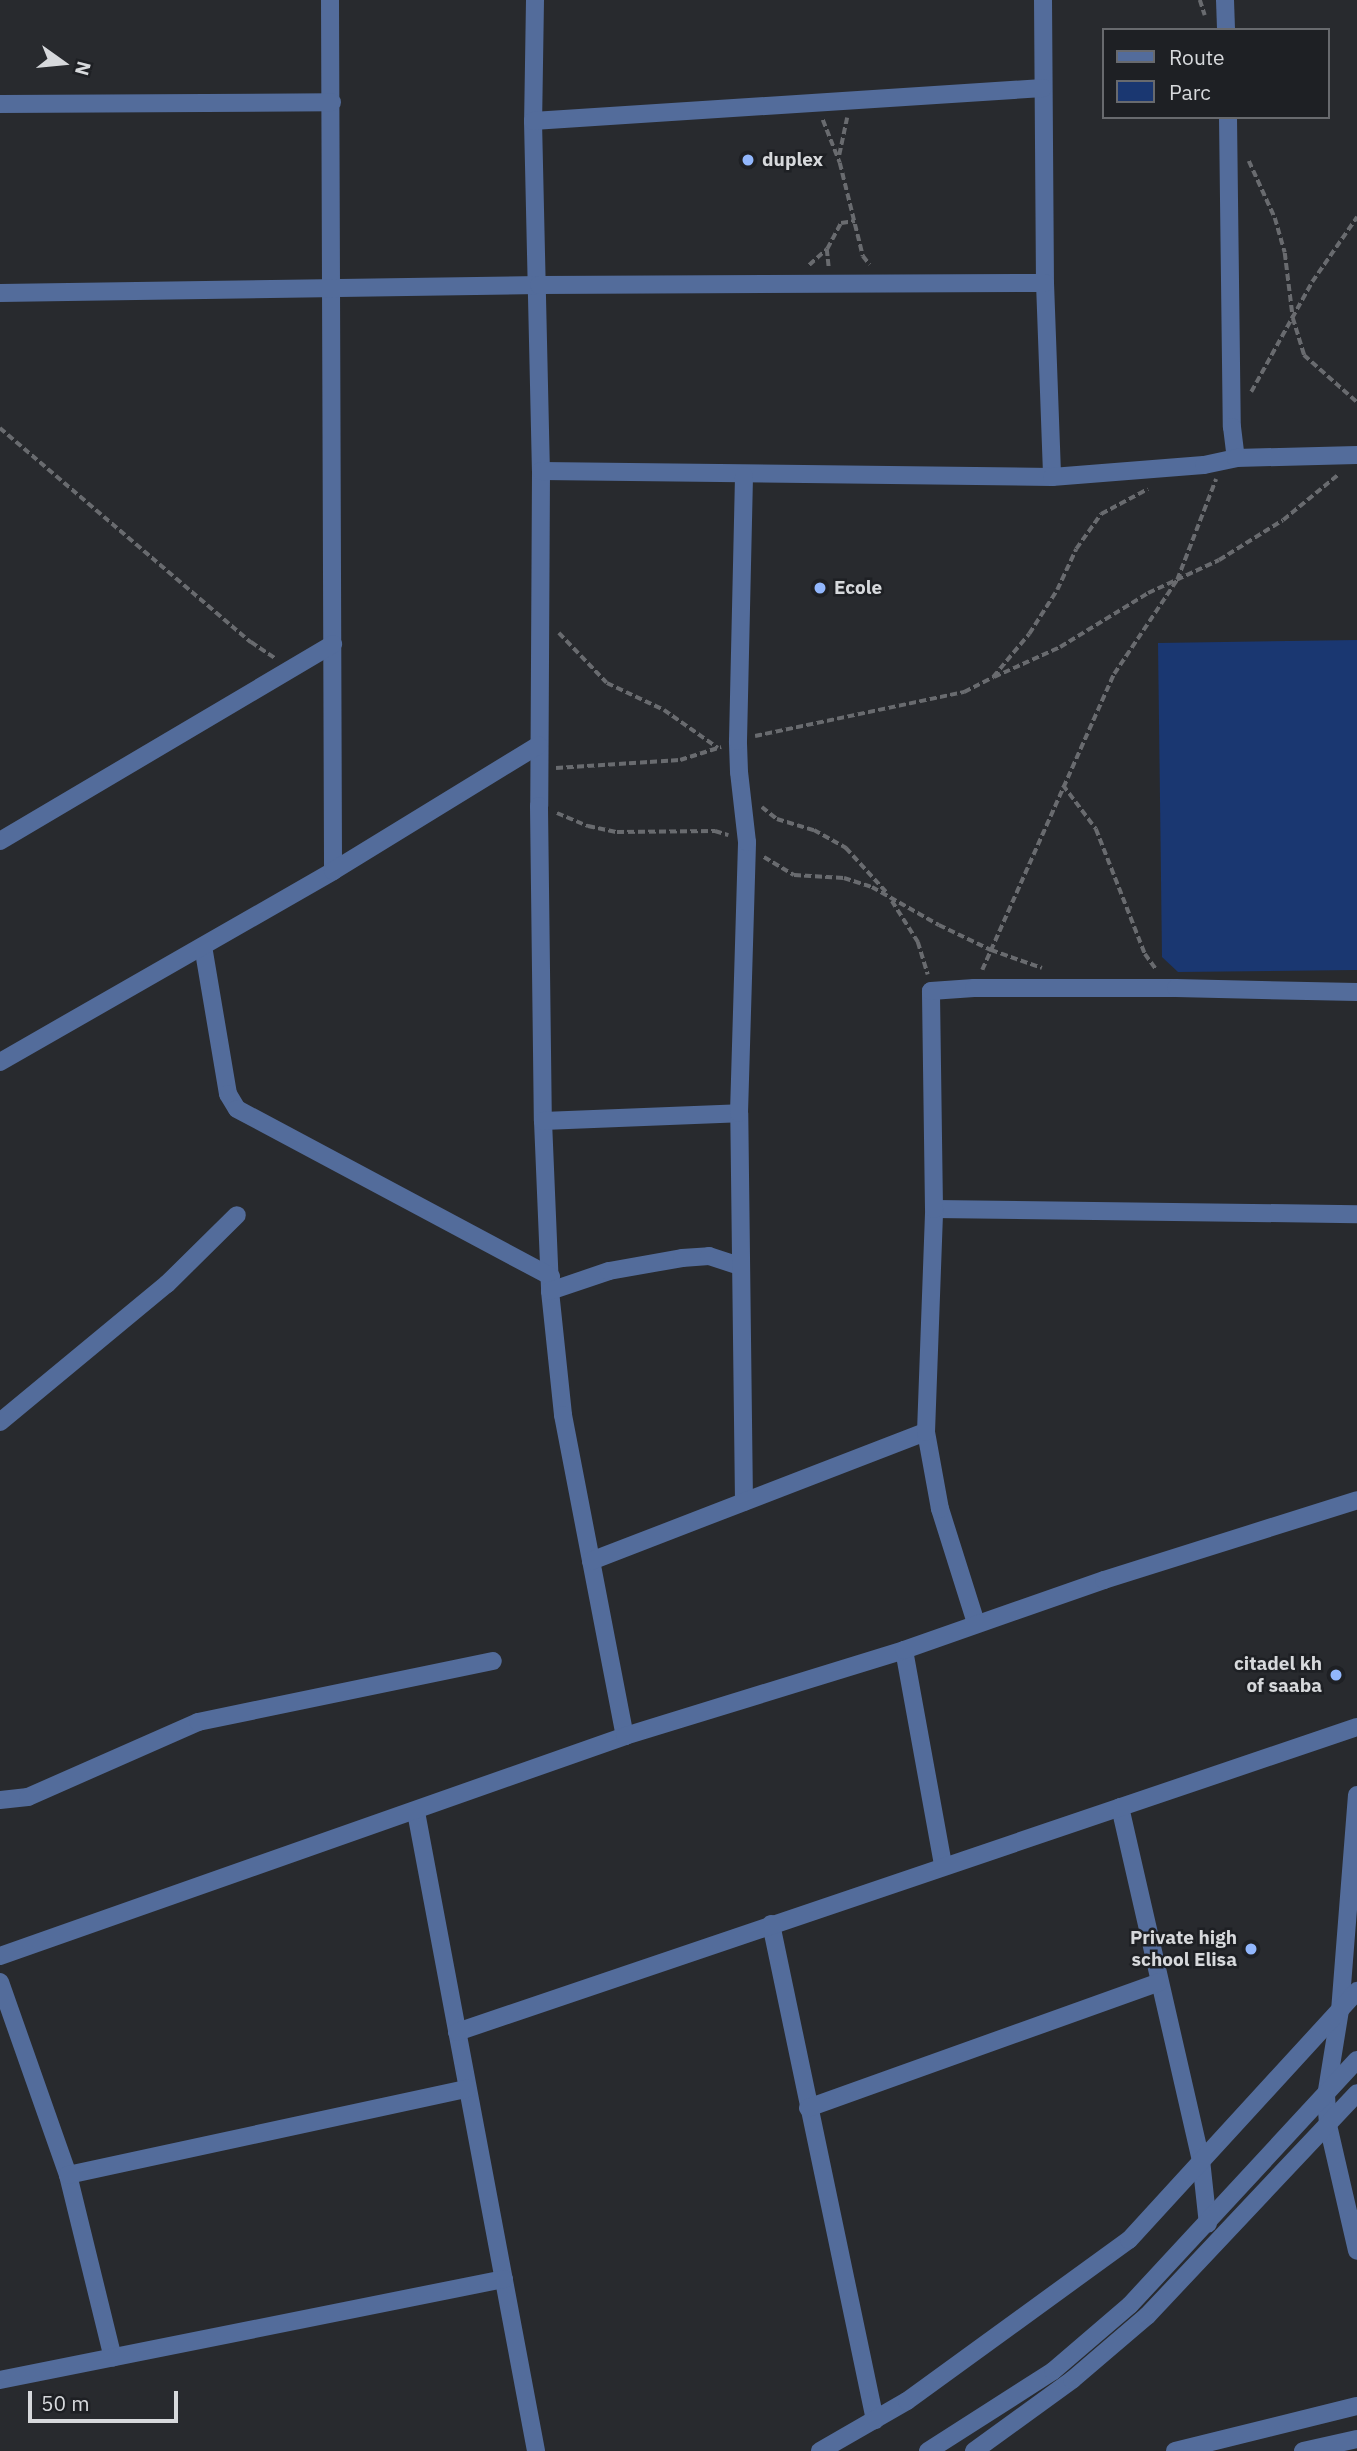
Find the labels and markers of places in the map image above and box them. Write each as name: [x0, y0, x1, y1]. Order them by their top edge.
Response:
place label: duplex: [762, 149, 823, 171]
marker: duplex: [740, 152, 756, 168]
place label: Ecole: [834, 577, 882, 599]
marker: Ecole: [812, 580, 828, 596]
place label: citadel kh of saaba: [1234, 1653, 1322, 1697]
marker: citadel kh of saaba: [1328, 1667, 1344, 1683]
place label: Private high school Elisa: [1130, 1927, 1237, 1971]
marker: Private high school Elisa: [1243, 1941, 1259, 1957]

